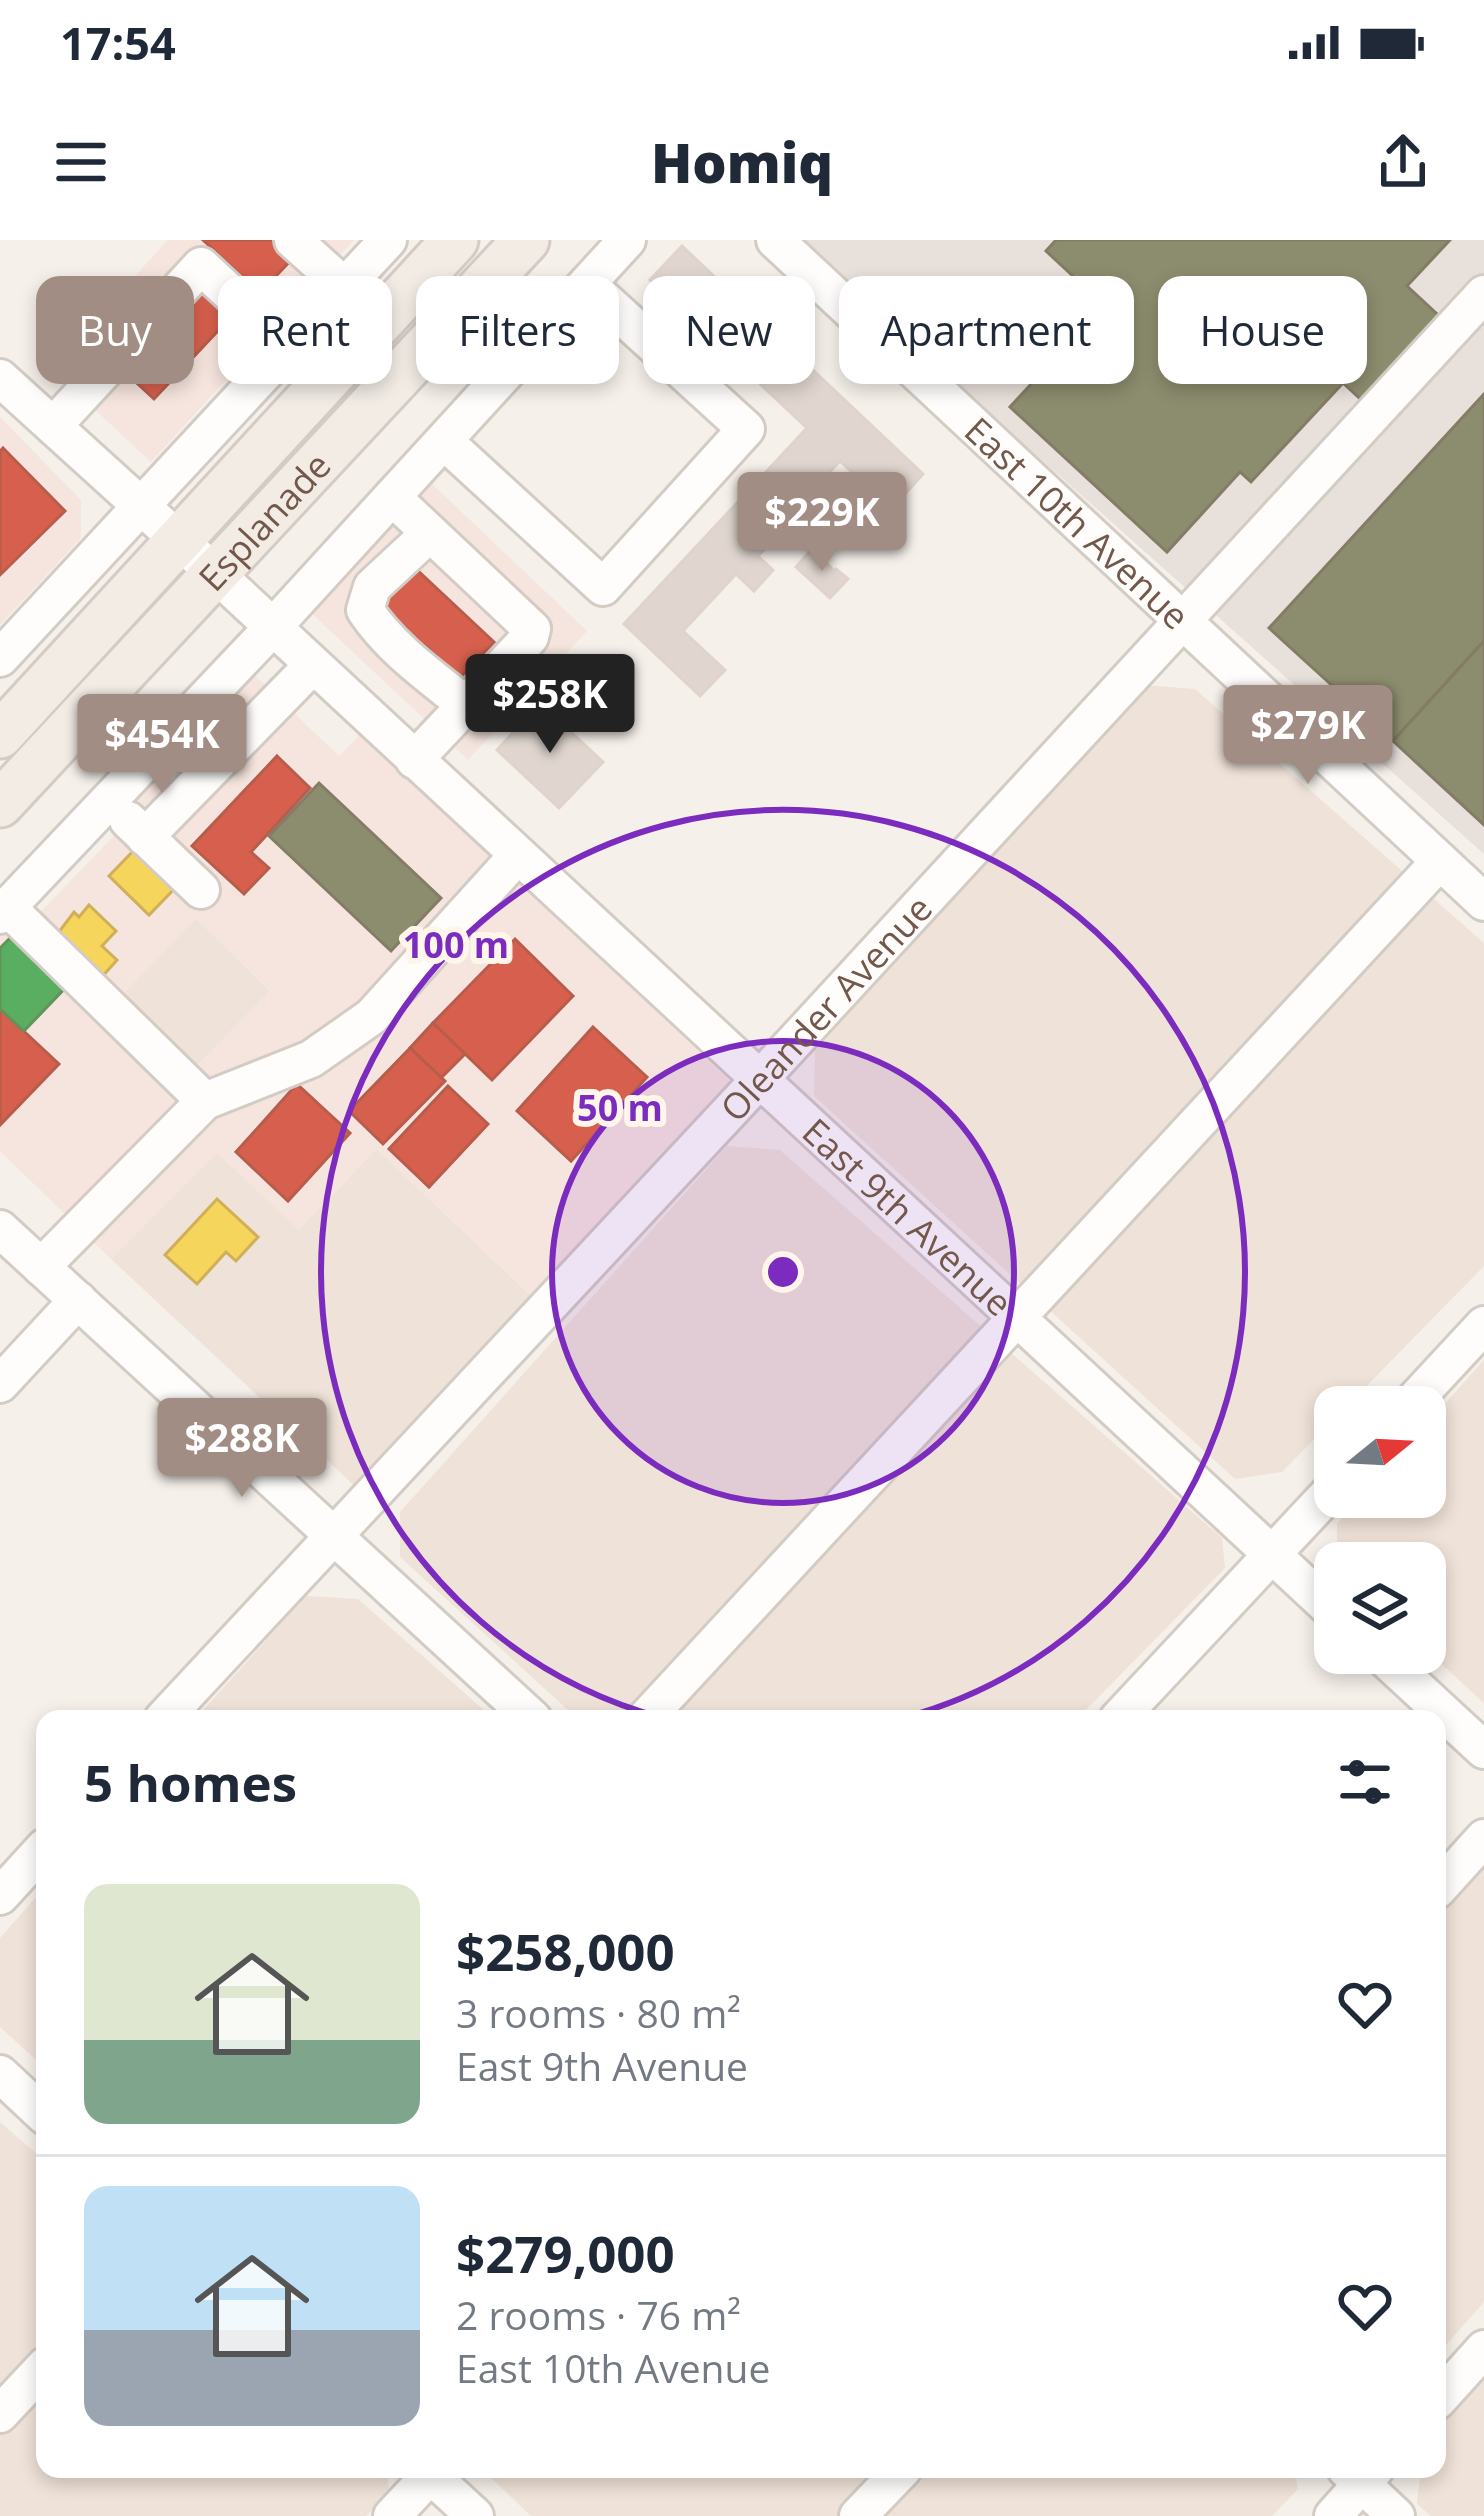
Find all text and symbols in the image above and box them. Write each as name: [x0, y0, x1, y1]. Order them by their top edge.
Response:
text: 17:54: [60, 12, 176, 73]
text: Homiq: [651, 125, 833, 199]
icon: menu: [48, 129, 114, 195]
icon: share: [1370, 129, 1436, 195]
chip: Buy: [36, 276, 194, 384]
chip: Rent: [218, 276, 392, 384]
chip: Filters: [416, 276, 619, 384]
chip: New: [643, 276, 815, 384]
chip: Apartment: [839, 276, 1134, 384]
chip: House: [1158, 276, 1367, 384]
street label: East 10th Avenue: [955, 406, 1200, 639]
street label: Esplanade: [187, 441, 341, 601]
pin: $229K: [738, 472, 906, 574]
text: $229K: [764, 484, 880, 537]
pin: $258K: [466, 654, 634, 756]
text: $258K: [492, 666, 608, 719]
pin: $279K: [1224, 685, 1392, 787]
pin: $454K: [78, 694, 246, 796]
text: $279K: [1250, 697, 1366, 750]
text: $454K: [104, 706, 220, 759]
street label: Oleander Avenue: [709, 884, 942, 1131]
text: 100 m: [403, 920, 509, 969]
text: 50 m: [577, 1083, 663, 1132]
street label: East 9th Avenue: [793, 1107, 1023, 1326]
centre of rings: [762, 1251, 804, 1293]
north arrow: [1314, 1386, 1446, 1518]
map controls: [1314, 1386, 1446, 1674]
pin: $288K: [158, 1398, 326, 1500]
text: $288K: [184, 1410, 300, 1463]
button: layers: [1314, 1542, 1446, 1674]
text: 5 homes: [84, 1747, 297, 1817]
icon: filters: [1332, 1749, 1398, 1815]
text: $258,000: [456, 1916, 675, 1986]
icon: home: [180, 1932, 324, 2076]
icon: heart: [1332, 1971, 1398, 2037]
text: 3 rooms · 80 m²: [456, 1986, 741, 2039]
text: East 9th Avenue: [456, 2039, 748, 2092]
text: $279,000: [456, 2218, 675, 2288]
icon: home: [180, 2234, 324, 2378]
icon: heart: [1332, 2273, 1398, 2339]
text: 2 rooms · 76 m²: [456, 2288, 741, 2341]
text: East 10th Avenue: [456, 2341, 770, 2394]

